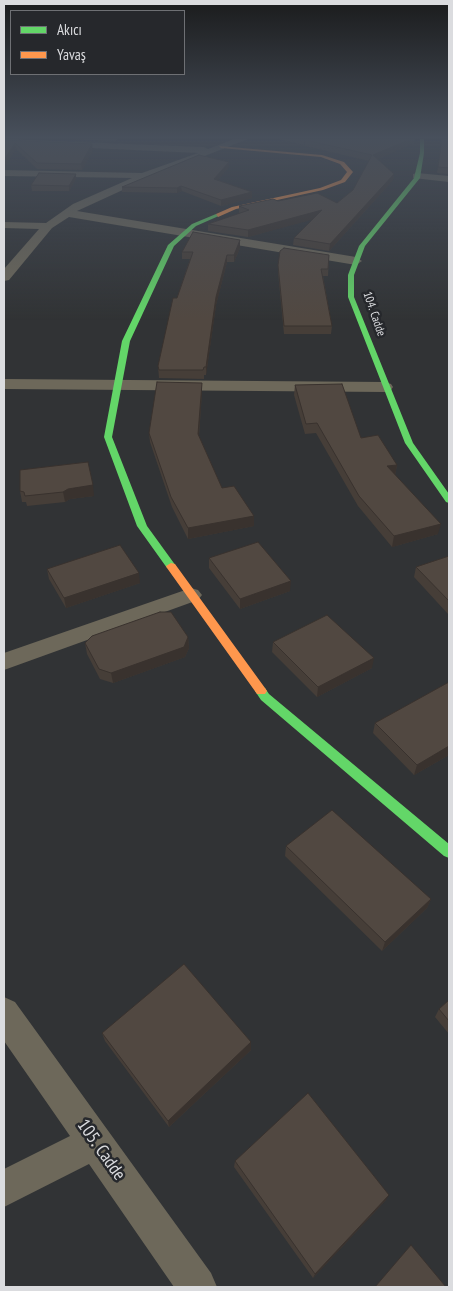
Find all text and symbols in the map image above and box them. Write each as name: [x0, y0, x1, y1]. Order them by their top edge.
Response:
legend: [10, 10, 185, 75]
text: Akıcı: [57, 20, 82, 39]
text: Yavaş: [57, 45, 86, 64]
street label: 104. Cadde: [360, 290, 388, 338]
street label: 105. Cadde: [72, 1115, 130, 1185]

